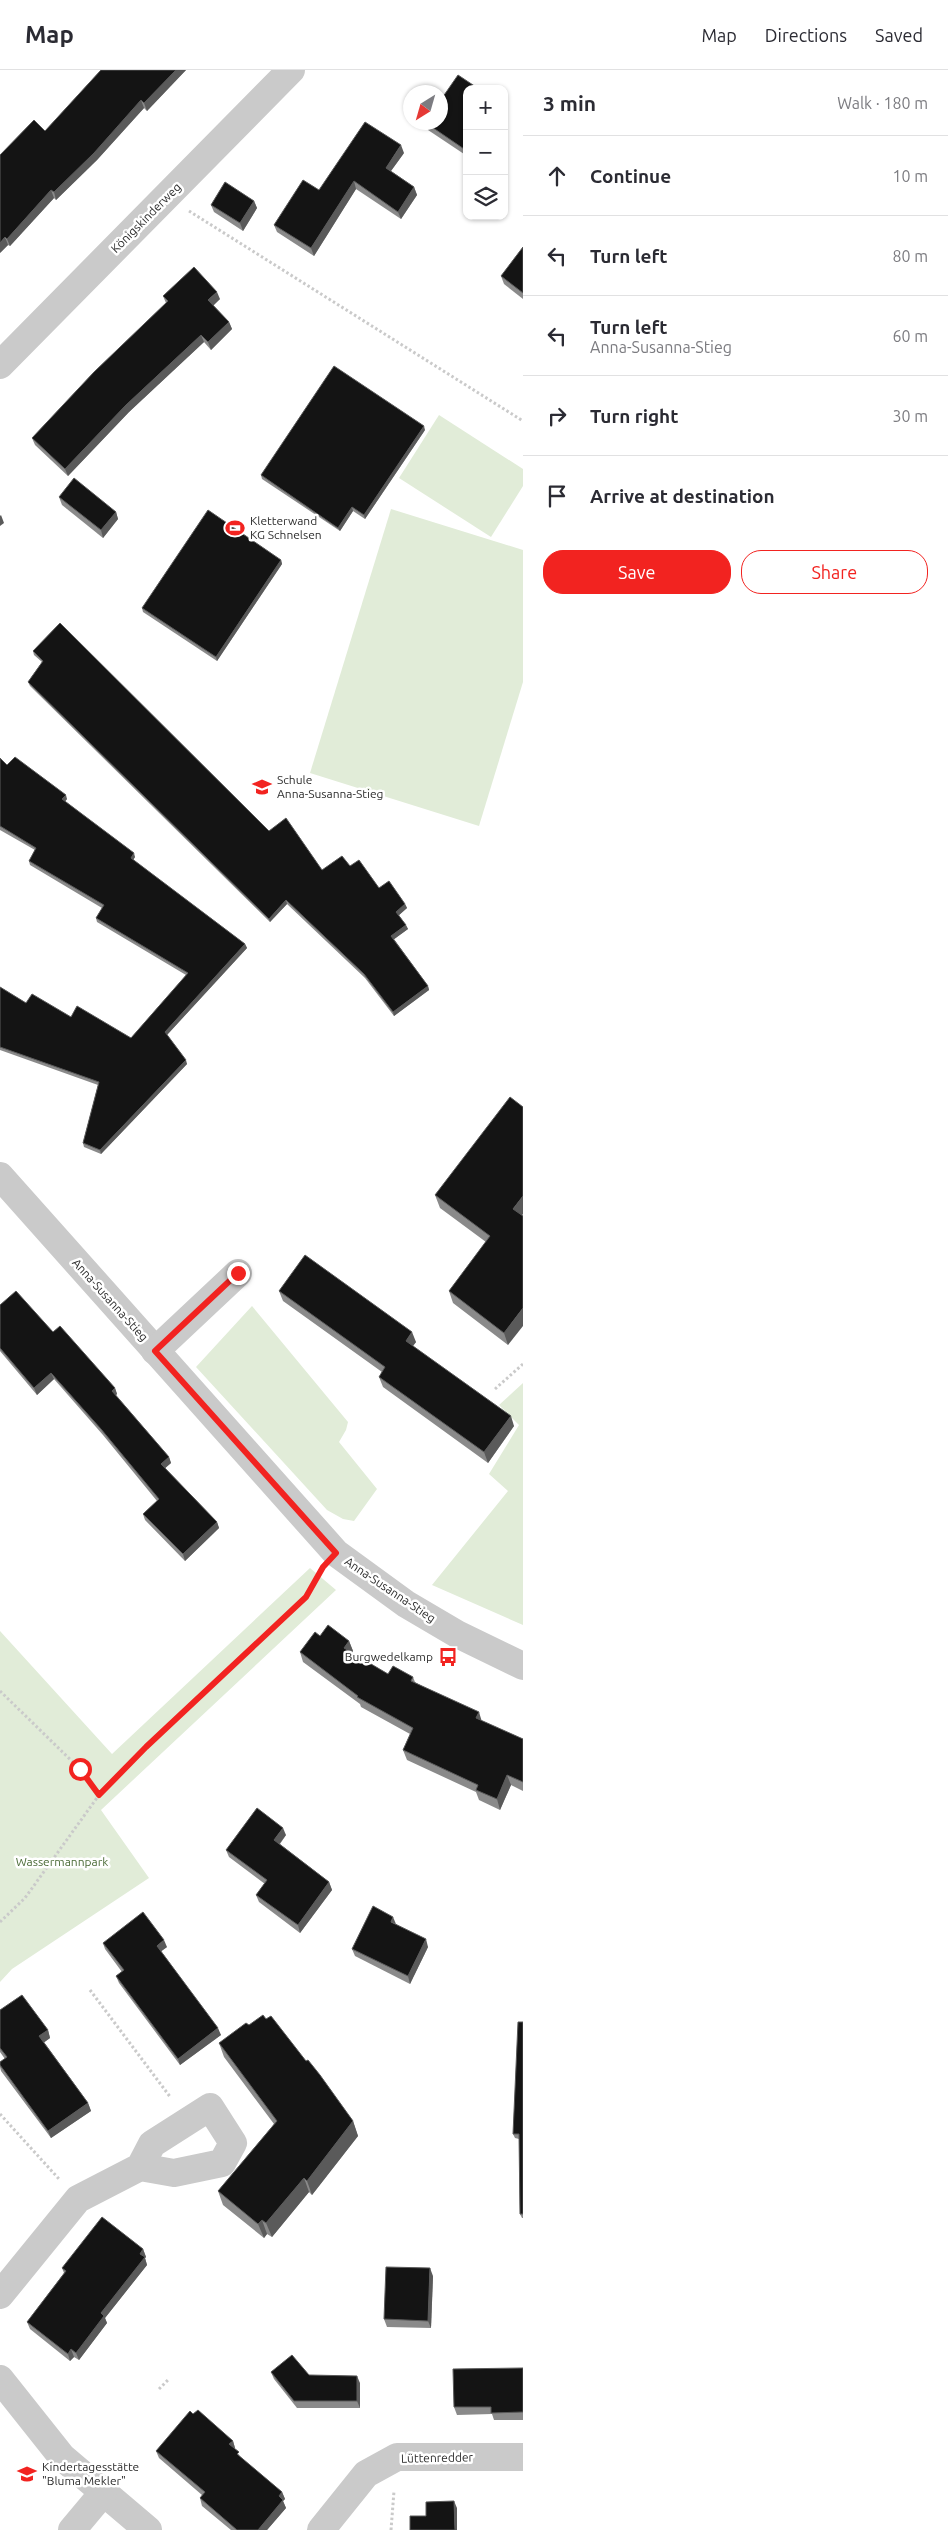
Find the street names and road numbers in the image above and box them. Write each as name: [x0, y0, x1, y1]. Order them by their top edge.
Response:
street label: Königskinderweg: [108, 180, 183, 255]
street label: Anna-Susanna-Stieg: [70, 1256, 151, 1344]
street label: Anna-Susanna-Stieg: [343, 1554, 438, 1625]
street label: Lüttenredder: [401, 2450, 474, 2465]

